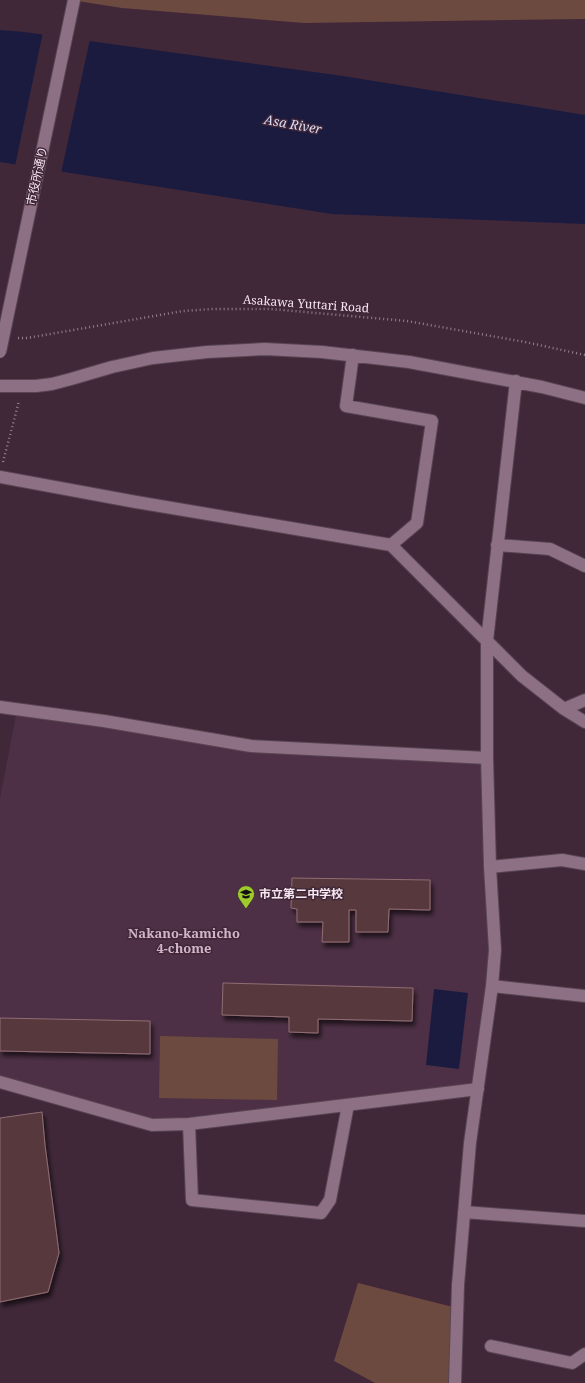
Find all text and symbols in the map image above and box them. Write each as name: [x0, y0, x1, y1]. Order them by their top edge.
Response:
water label: Asa River: [262, 110, 324, 138]
street label: 市役所通り: [22, 145, 51, 207]
street label: Asakawa Yuttari Road: [242, 291, 370, 316]
school or university icon: 市立第二中学校: [236, 884, 256, 909]
place label: 市立第二中学校: [259, 885, 343, 902]
district label: Nakano-kamicho 4-chome: [128, 924, 240, 957]

